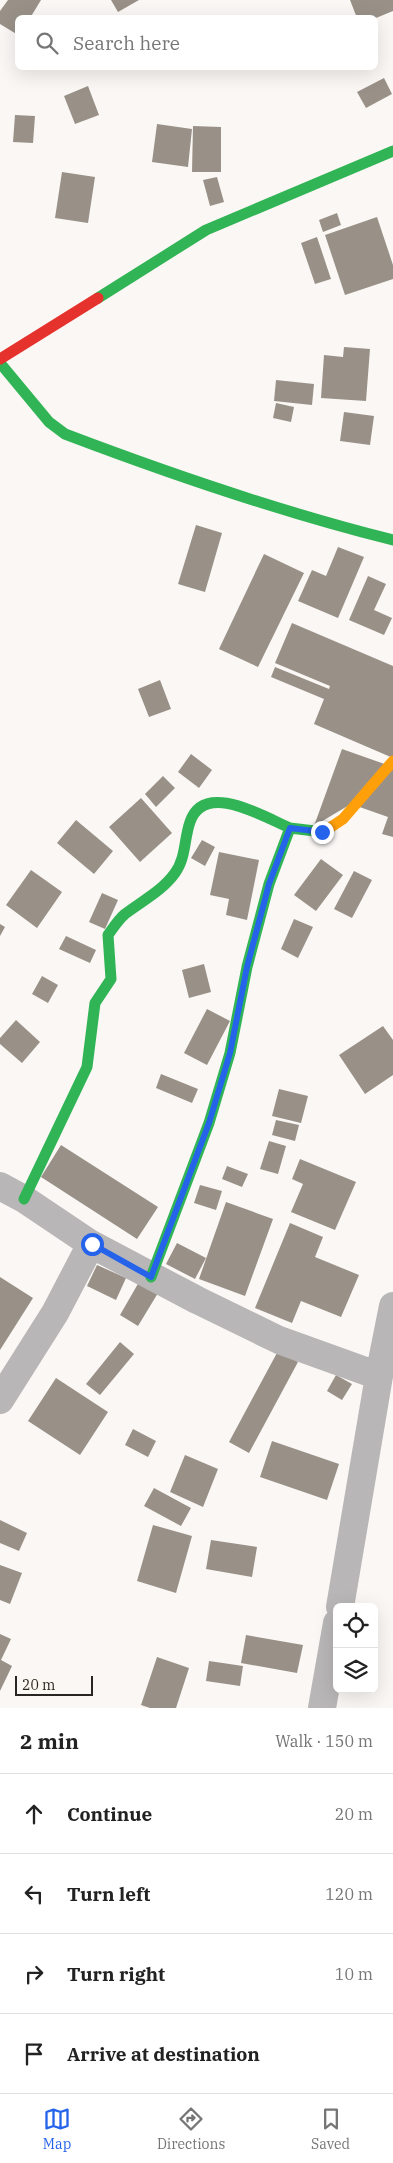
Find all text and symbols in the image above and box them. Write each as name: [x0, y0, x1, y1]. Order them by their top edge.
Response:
search box: [15, 15, 378, 70]
icon: search: [33, 29, 61, 57]
text: Search here: [73, 31, 180, 55]
route end: [311, 821, 334, 844]
route start: [81, 1233, 104, 1256]
map controls: [333, 1603, 378, 1693]
button: locate: [333, 1603, 378, 1648]
button: layers: [333, 1648, 378, 1693]
scale bar: [15, 1673, 92, 1696]
text: 20 m: [22, 1676, 55, 1694]
text: 2 min: [20, 1727, 79, 1755]
text: Walk · 150 m: [275, 1731, 373, 1751]
icon: ahead: [20, 1800, 48, 1828]
text: Continue: [67, 1802, 152, 1826]
text: 20 m: [335, 1804, 373, 1824]
icon: left: [20, 1880, 48, 1908]
text: Turn left: [67, 1882, 150, 1906]
text: 120 m: [325, 1884, 373, 1904]
icon: right: [20, 1960, 48, 1988]
text: Turn right: [67, 1962, 165, 1986]
text: 10 m: [335, 1964, 373, 1984]
icon: arrive: [20, 2040, 48, 2068]
text: Arrive at destination: [67, 2042, 260, 2066]
tab: Map: [43, 2105, 71, 2153]
tab: Directions: [157, 2105, 225, 2153]
tab: Saved: [311, 2105, 350, 2153]

